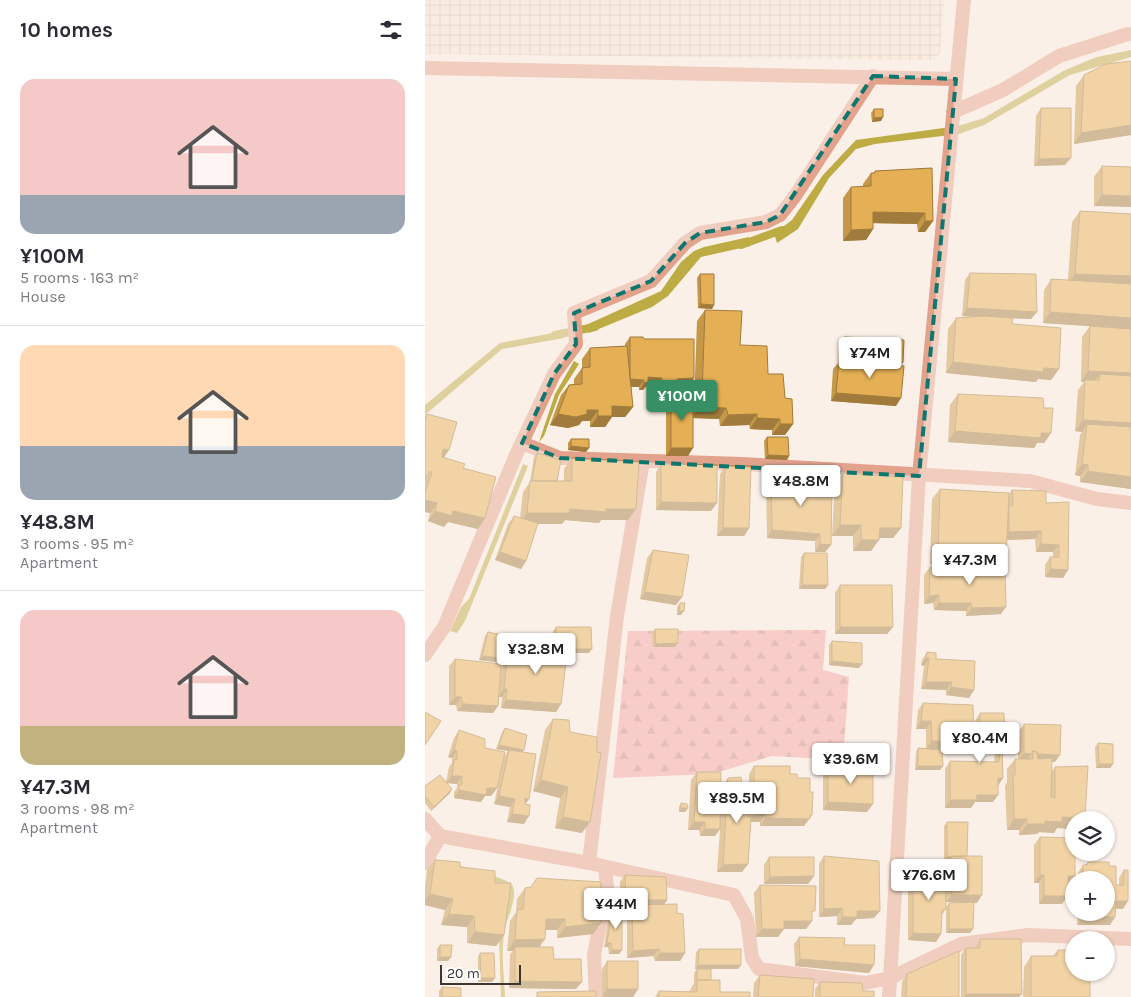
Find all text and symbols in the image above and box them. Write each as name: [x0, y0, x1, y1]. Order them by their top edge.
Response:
icon: filters: [377, 16, 405, 44]
text: 10 homes: [20, 18, 113, 42]
icon: home: [168, 112, 258, 202]
text: ¥100M: [20, 244, 85, 268]
text: 5 rooms · 163 m²: [20, 268, 139, 287]
text: House: [20, 287, 66, 306]
pin: ¥74M: [840, 336, 900, 379]
text: ¥74M: [850, 343, 890, 362]
icon: home: [168, 377, 258, 467]
pin: ¥100M: [647, 380, 717, 422]
text: ¥100M: [657, 386, 707, 405]
pin: ¥48.8M: [760, 464, 842, 507]
text: ¥48.8M: [772, 471, 830, 490]
text: ¥48.8M: [20, 510, 95, 534]
text: 3 rooms · 95 m²: [20, 534, 134, 553]
pin: ¥47.3M: [929, 544, 1011, 586]
text: ¥47.3M: [943, 550, 997, 569]
text: Apartment: [20, 553, 98, 572]
pin: ¥32.8M: [495, 632, 577, 675]
text: ¥32.8M: [508, 639, 564, 658]
icon: home: [168, 642, 258, 732]
pin: ¥80.4M: [939, 722, 1021, 764]
text: ¥80.4M: [952, 728, 1008, 747]
pin: ¥39.6M: [810, 742, 892, 785]
text: ¥39.6M: [823, 749, 879, 768]
text: ¥47.3M: [20, 775, 91, 799]
pin: ¥89.5M: [696, 782, 778, 824]
text: ¥89.5M: [709, 788, 765, 807]
text: 3 rooms · 98 m²: [20, 799, 135, 818]
map controls: [1065, 811, 1115, 981]
button: layers: [1065, 811, 1115, 861]
text: Apartment: [20, 818, 98, 837]
pin: ¥76.6M: [888, 858, 970, 901]
text: ¥76.6M: [902, 865, 956, 884]
button: +: [1065, 871, 1115, 921]
pin: ¥44M: [586, 888, 646, 930]
text: ¥44M: [595, 894, 637, 913]
button: −: [1065, 931, 1115, 981]
scale bar: [440, 962, 521, 985]
text: 20 m: [447, 965, 480, 982]

